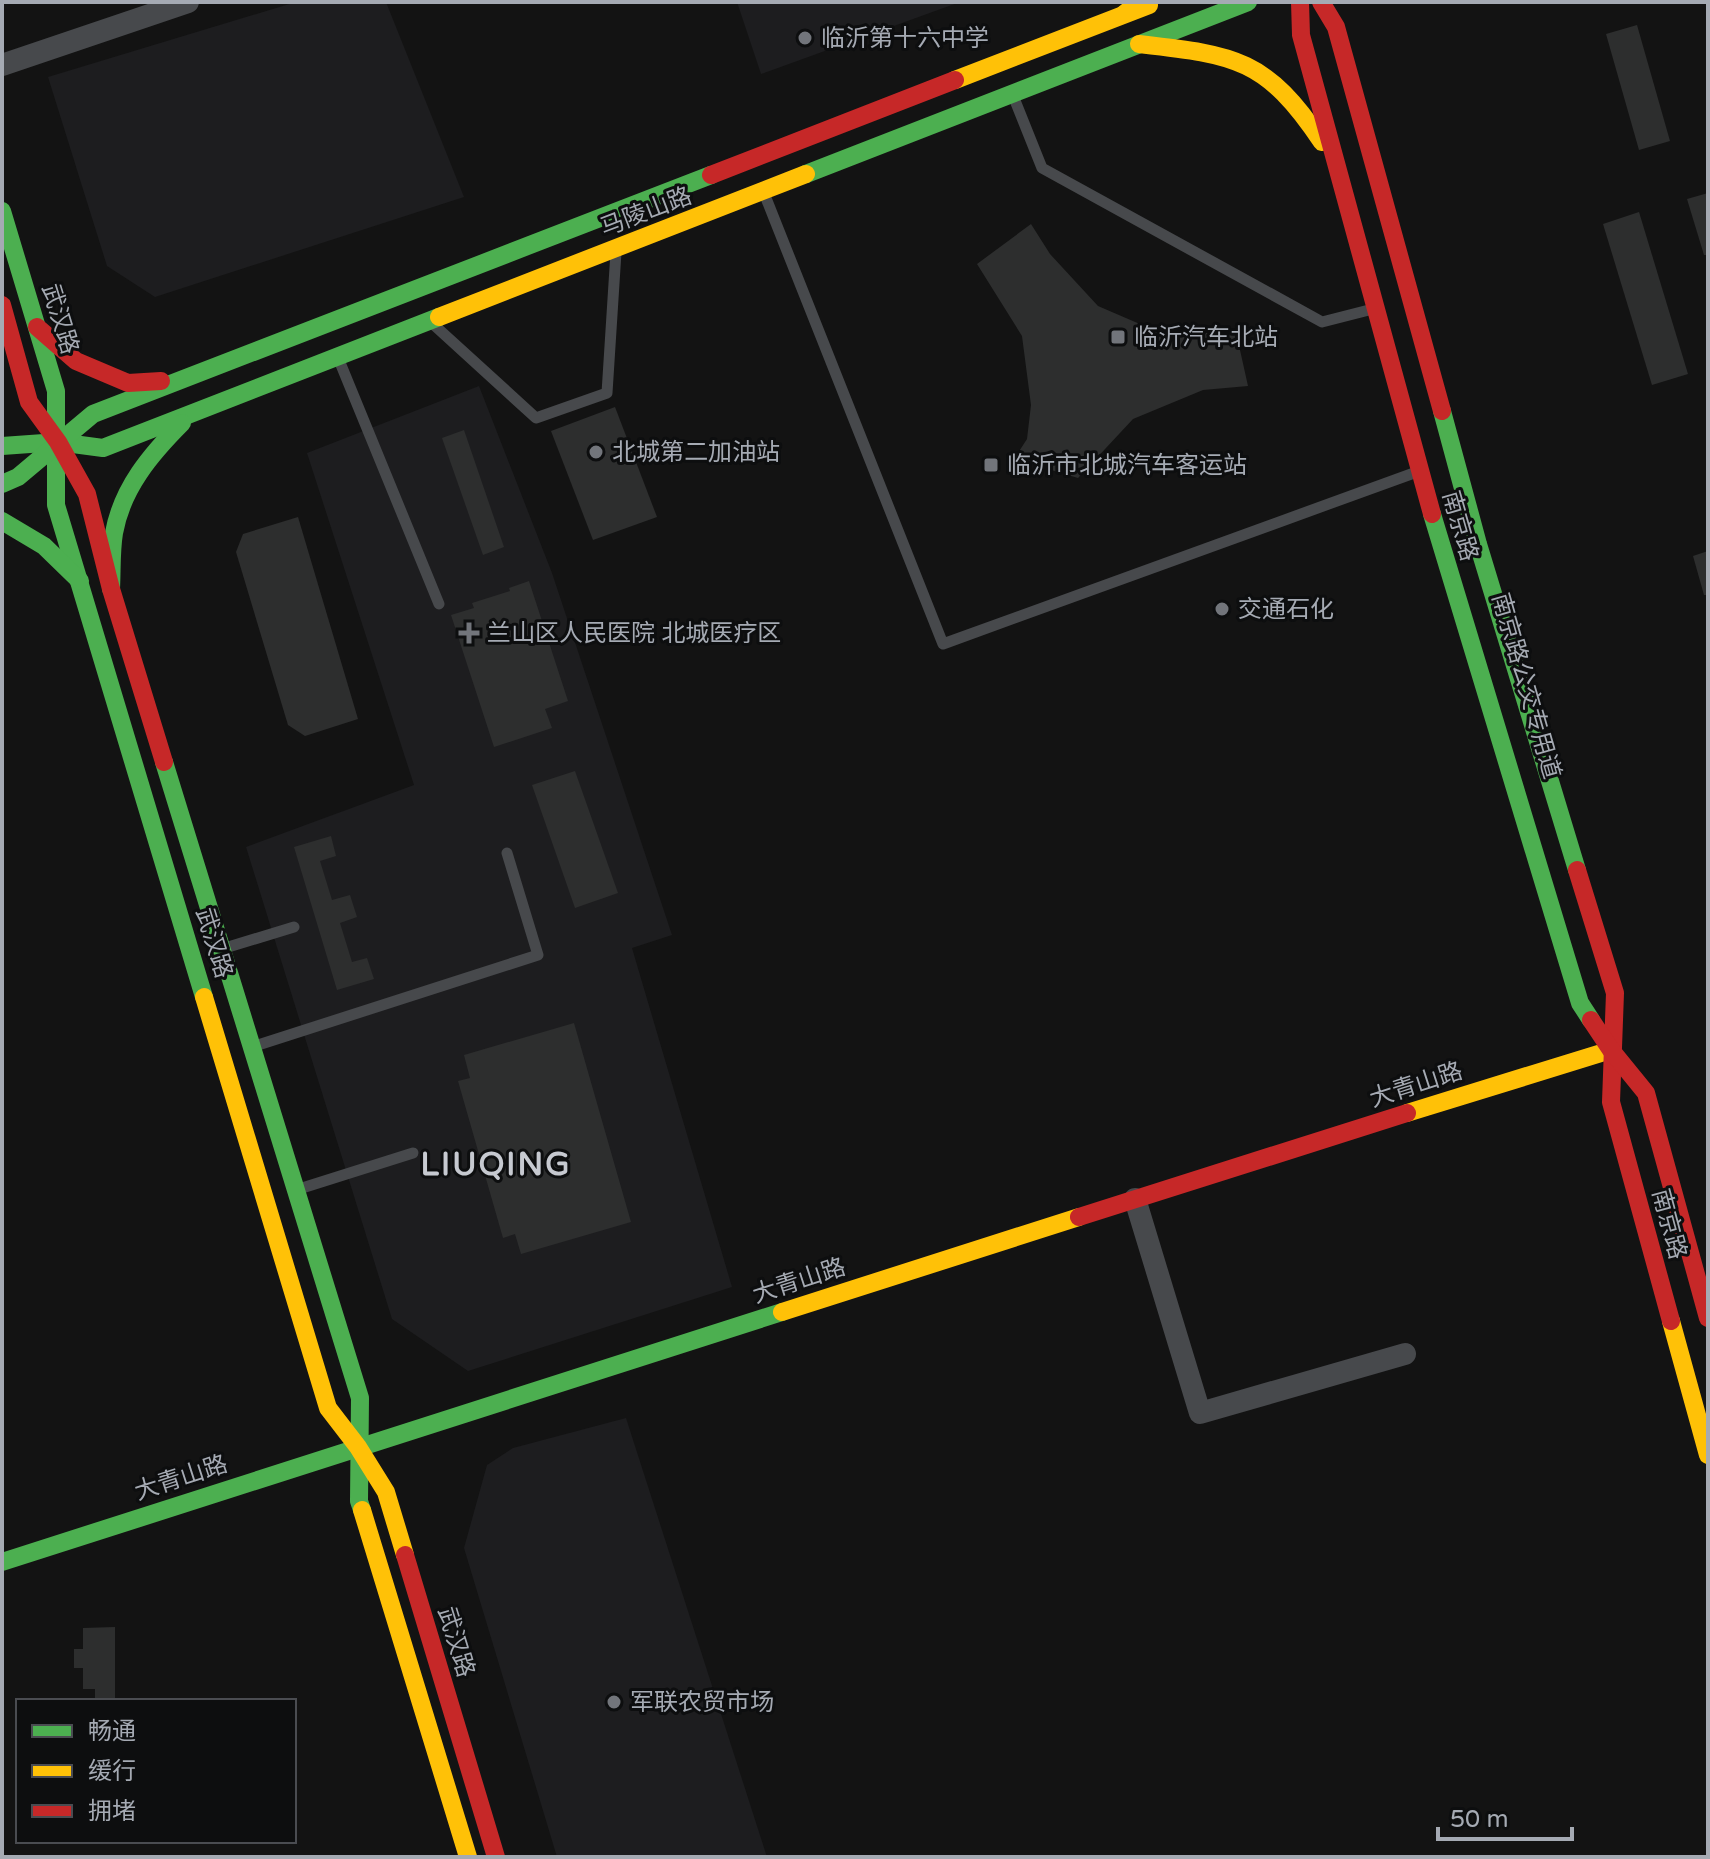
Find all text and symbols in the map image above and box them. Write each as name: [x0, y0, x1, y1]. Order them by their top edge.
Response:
place label: 临沂第十六中学: [821, 24, 989, 53]
marker: 临沂第十六中学: [796, 29, 814, 47]
street label: 马陵山路: [596, 181, 696, 243]
street label: 武汉路: [36, 280, 84, 358]
place label: 临沂汽车北站: [1134, 323, 1278, 352]
marker: 临沂汽车北站: [1109, 328, 1127, 346]
place label: 北城第二加油站: [612, 438, 780, 467]
marker: 北城第二加油站: [587, 443, 605, 461]
place label: 临沂市北城汽车客运站: [1007, 451, 1247, 480]
marker: 临沂市北城汽车客运站: [982, 456, 1000, 474]
street label: 南京路: [1436, 487, 1484, 565]
street label: 南京路公交专用道: [1486, 590, 1566, 782]
place label: 交通石化: [1238, 595, 1334, 624]
marker: 交通石化: [1213, 600, 1231, 618]
place label: 兰山区人民医院 北城医疗区: [487, 619, 781, 648]
marker: 兰山区人民医院 北城医疗区: [458, 622, 480, 644]
street label: 武汉路: [190, 904, 238, 982]
street label: 大青山路: [1366, 1056, 1466, 1114]
district label: LIUQING: [421, 1146, 571, 1184]
street label: 南京路: [1646, 1185, 1692, 1263]
street label: 大青山路: [749, 1252, 849, 1310]
street label: 大青山路: [131, 1449, 231, 1507]
street label: 武汉路: [432, 1603, 480, 1681]
place label: 军联农贸市场: [630, 1688, 774, 1717]
marker: 军联农贸市场: [605, 1693, 623, 1711]
legend: [16, 1699, 296, 1843]
text: 畅通: [88, 1717, 136, 1746]
text: 缓行: [88, 1757, 136, 1786]
scale bar: [1438, 1791, 1572, 1841]
text: 拥堵: [88, 1797, 136, 1826]
text: 50 m: [1450, 1805, 1508, 1834]

